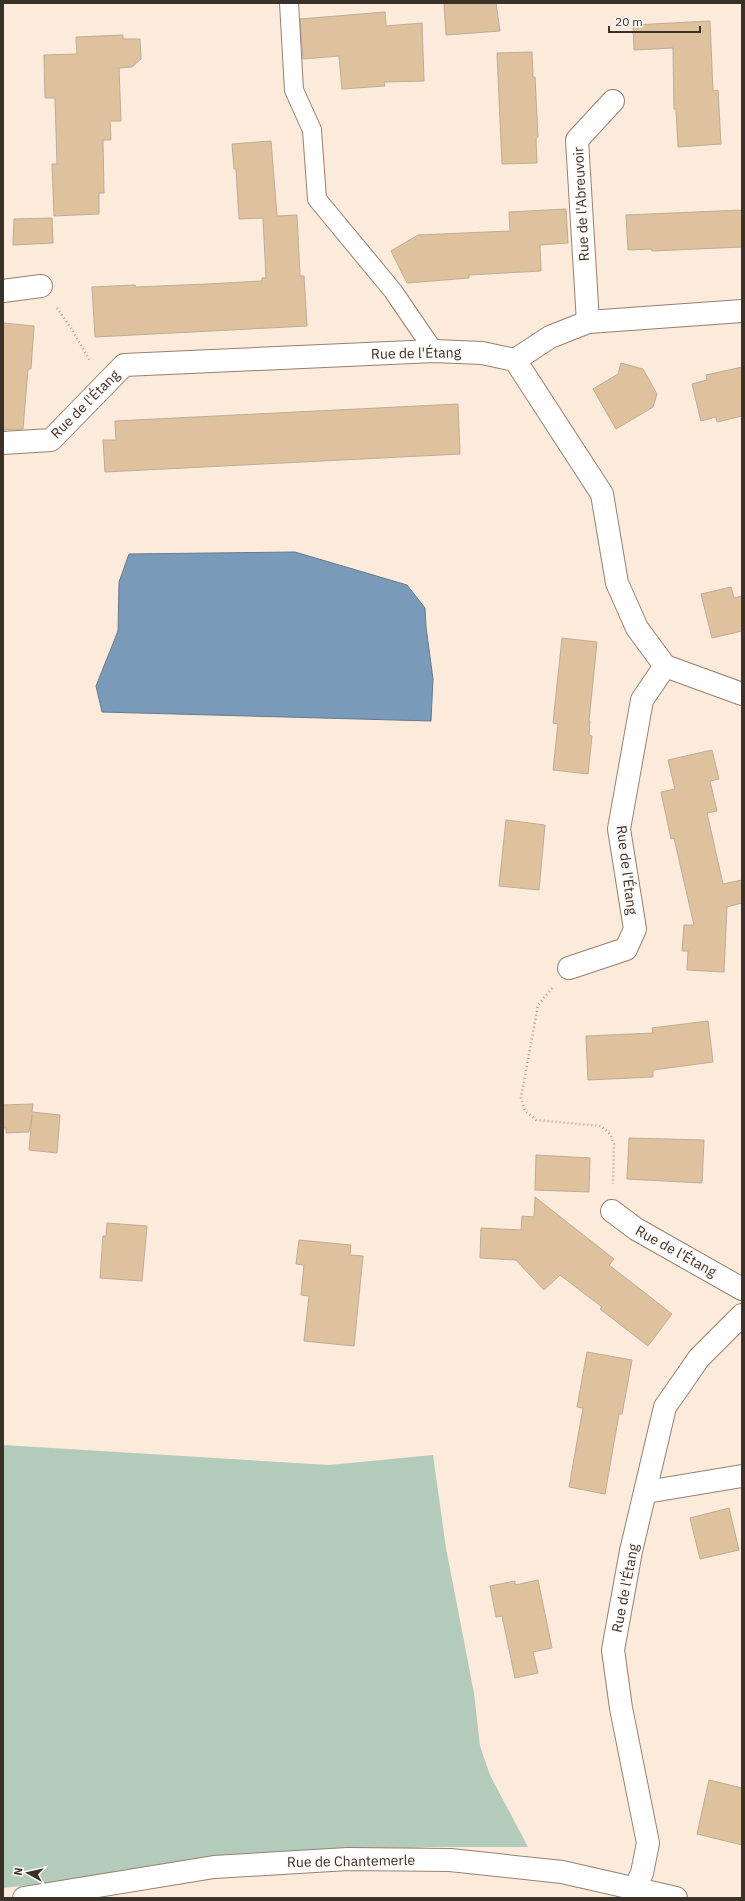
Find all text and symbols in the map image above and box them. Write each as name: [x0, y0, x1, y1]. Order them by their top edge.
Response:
scale bar: [609, 8, 700, 34]
text: 20 m: [615, 14, 643, 29]
street label: Rue de l'Abreuvoir: [569, 146, 593, 262]
street label: Rue de l'Étang: [371, 342, 462, 363]
street label: Rue de l'Étang: [46, 365, 124, 442]
street label: Rue de l'Étang: [613, 824, 642, 916]
street label: Rue de l'Étang: [632, 1220, 721, 1281]
street label: Rue de l'Étang: [607, 1541, 643, 1634]
street label: Rue de Chantemerle: [287, 1851, 416, 1871]
north arrow: [8, 1853, 48, 1893]
text: N: [11, 1867, 26, 1877]

